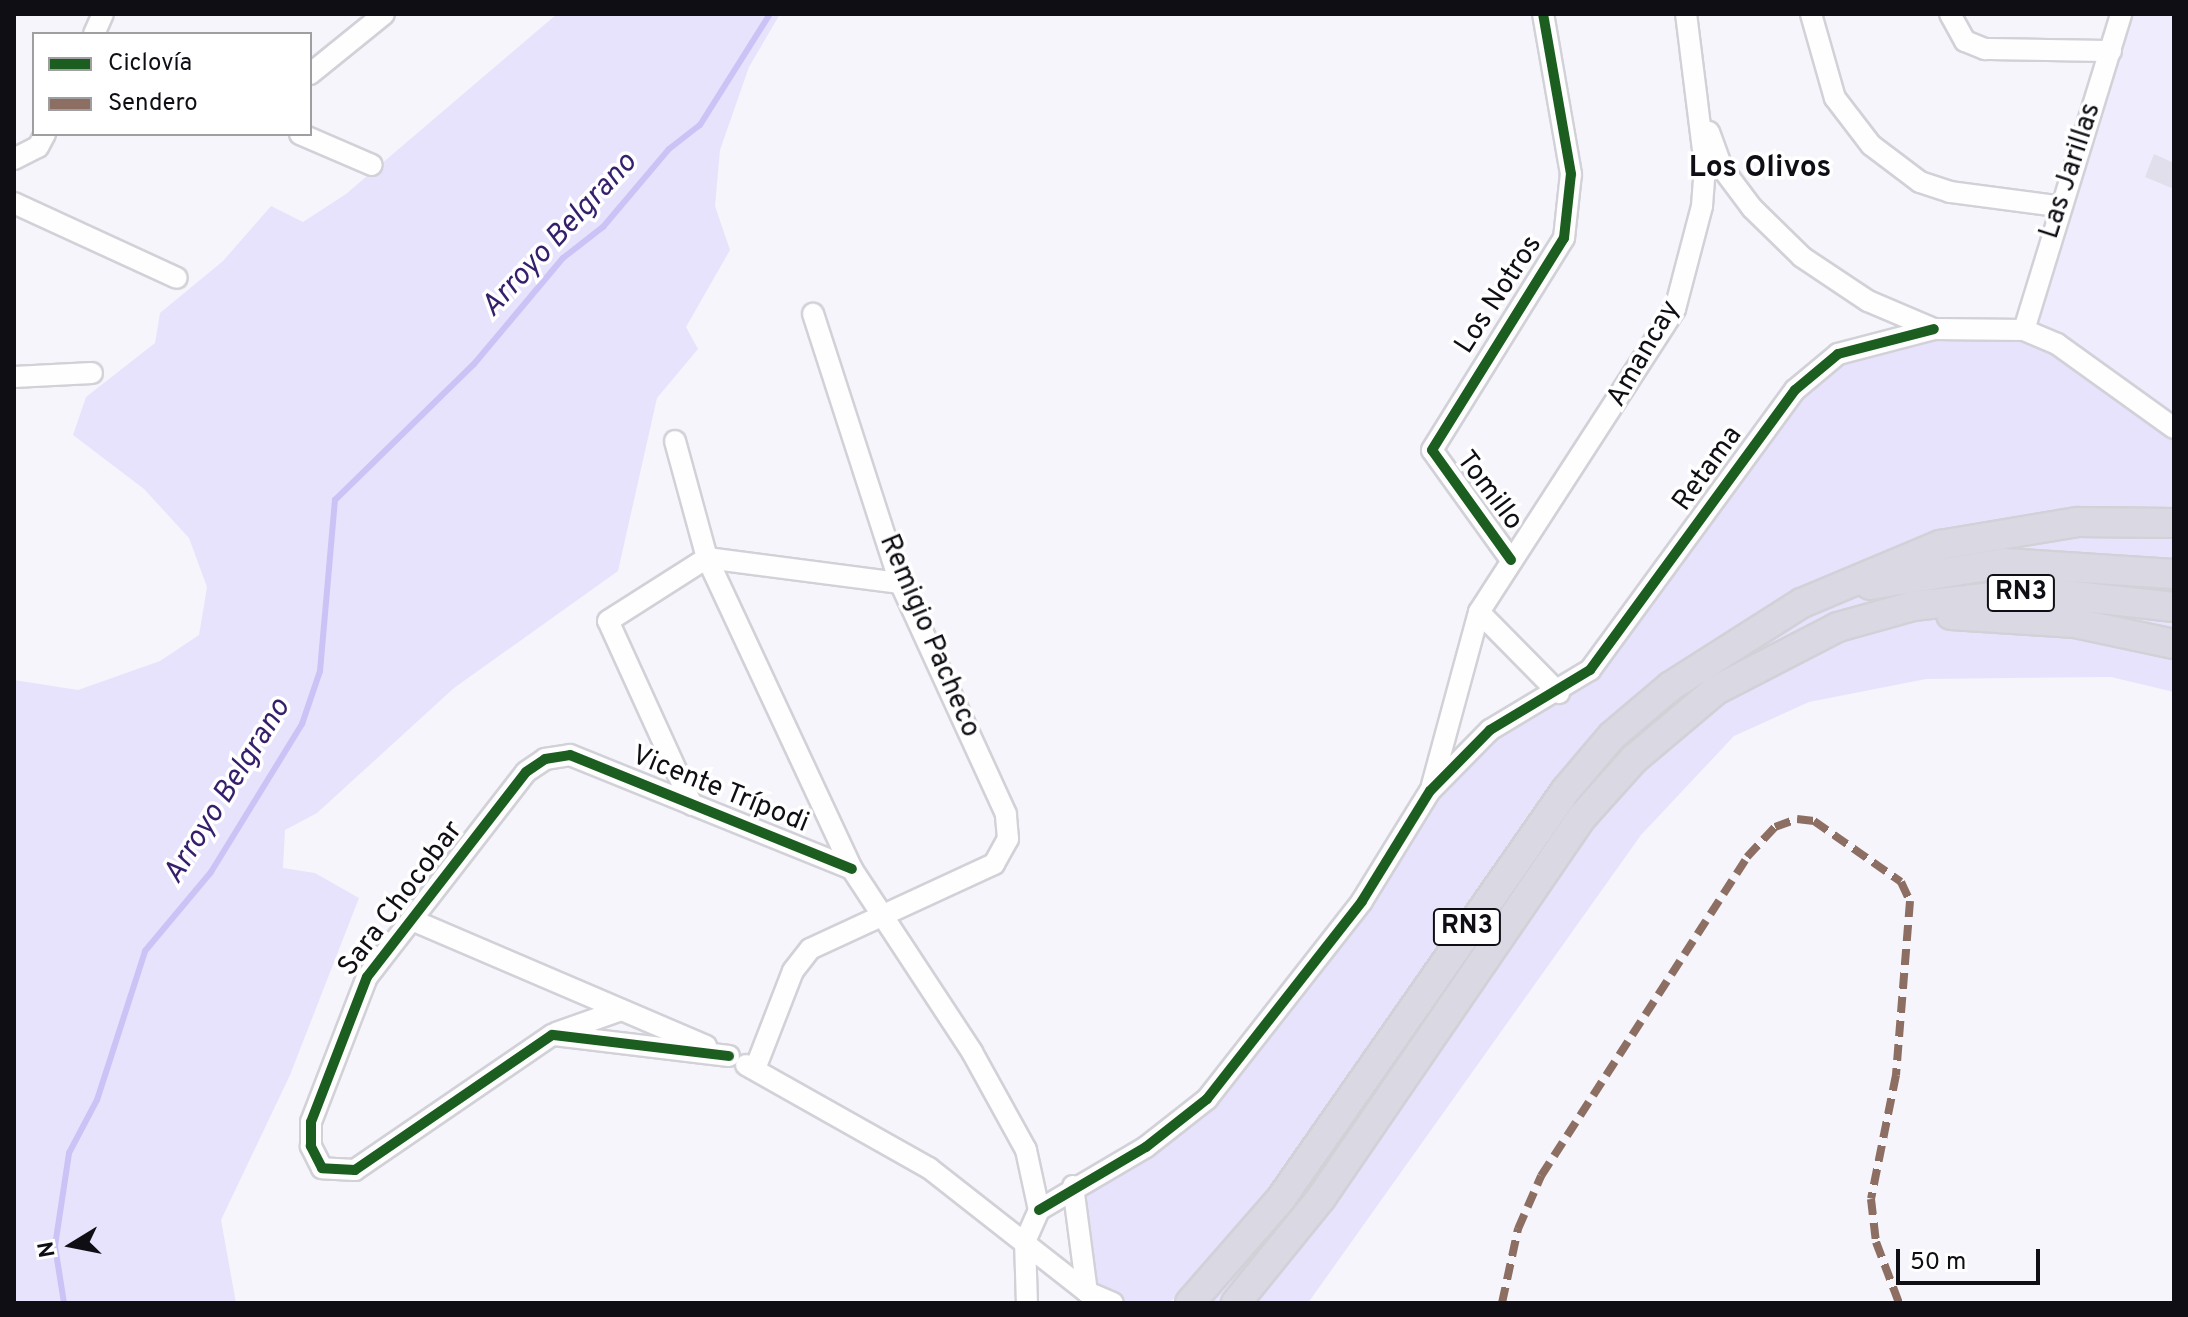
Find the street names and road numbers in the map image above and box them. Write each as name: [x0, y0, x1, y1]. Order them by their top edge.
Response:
street label: Las Jarillas: [2033, 99, 2109, 243]
street label: Los Notros: [1448, 230, 1550, 360]
street label: Amancay: [1600, 295, 1688, 413]
street label: Retama: [1666, 420, 1750, 518]
street label: Tomillo: [1448, 445, 1530, 537]
street label: Remigio Pacheco: [871, 530, 987, 742]
road number: RN3: [1985, 571, 2057, 615]
street label: Vicente Trípodi: [626, 739, 814, 841]
street label: Sara Chocobar: [332, 815, 470, 983]
road number: RN3: [1431, 905, 1503, 949]

